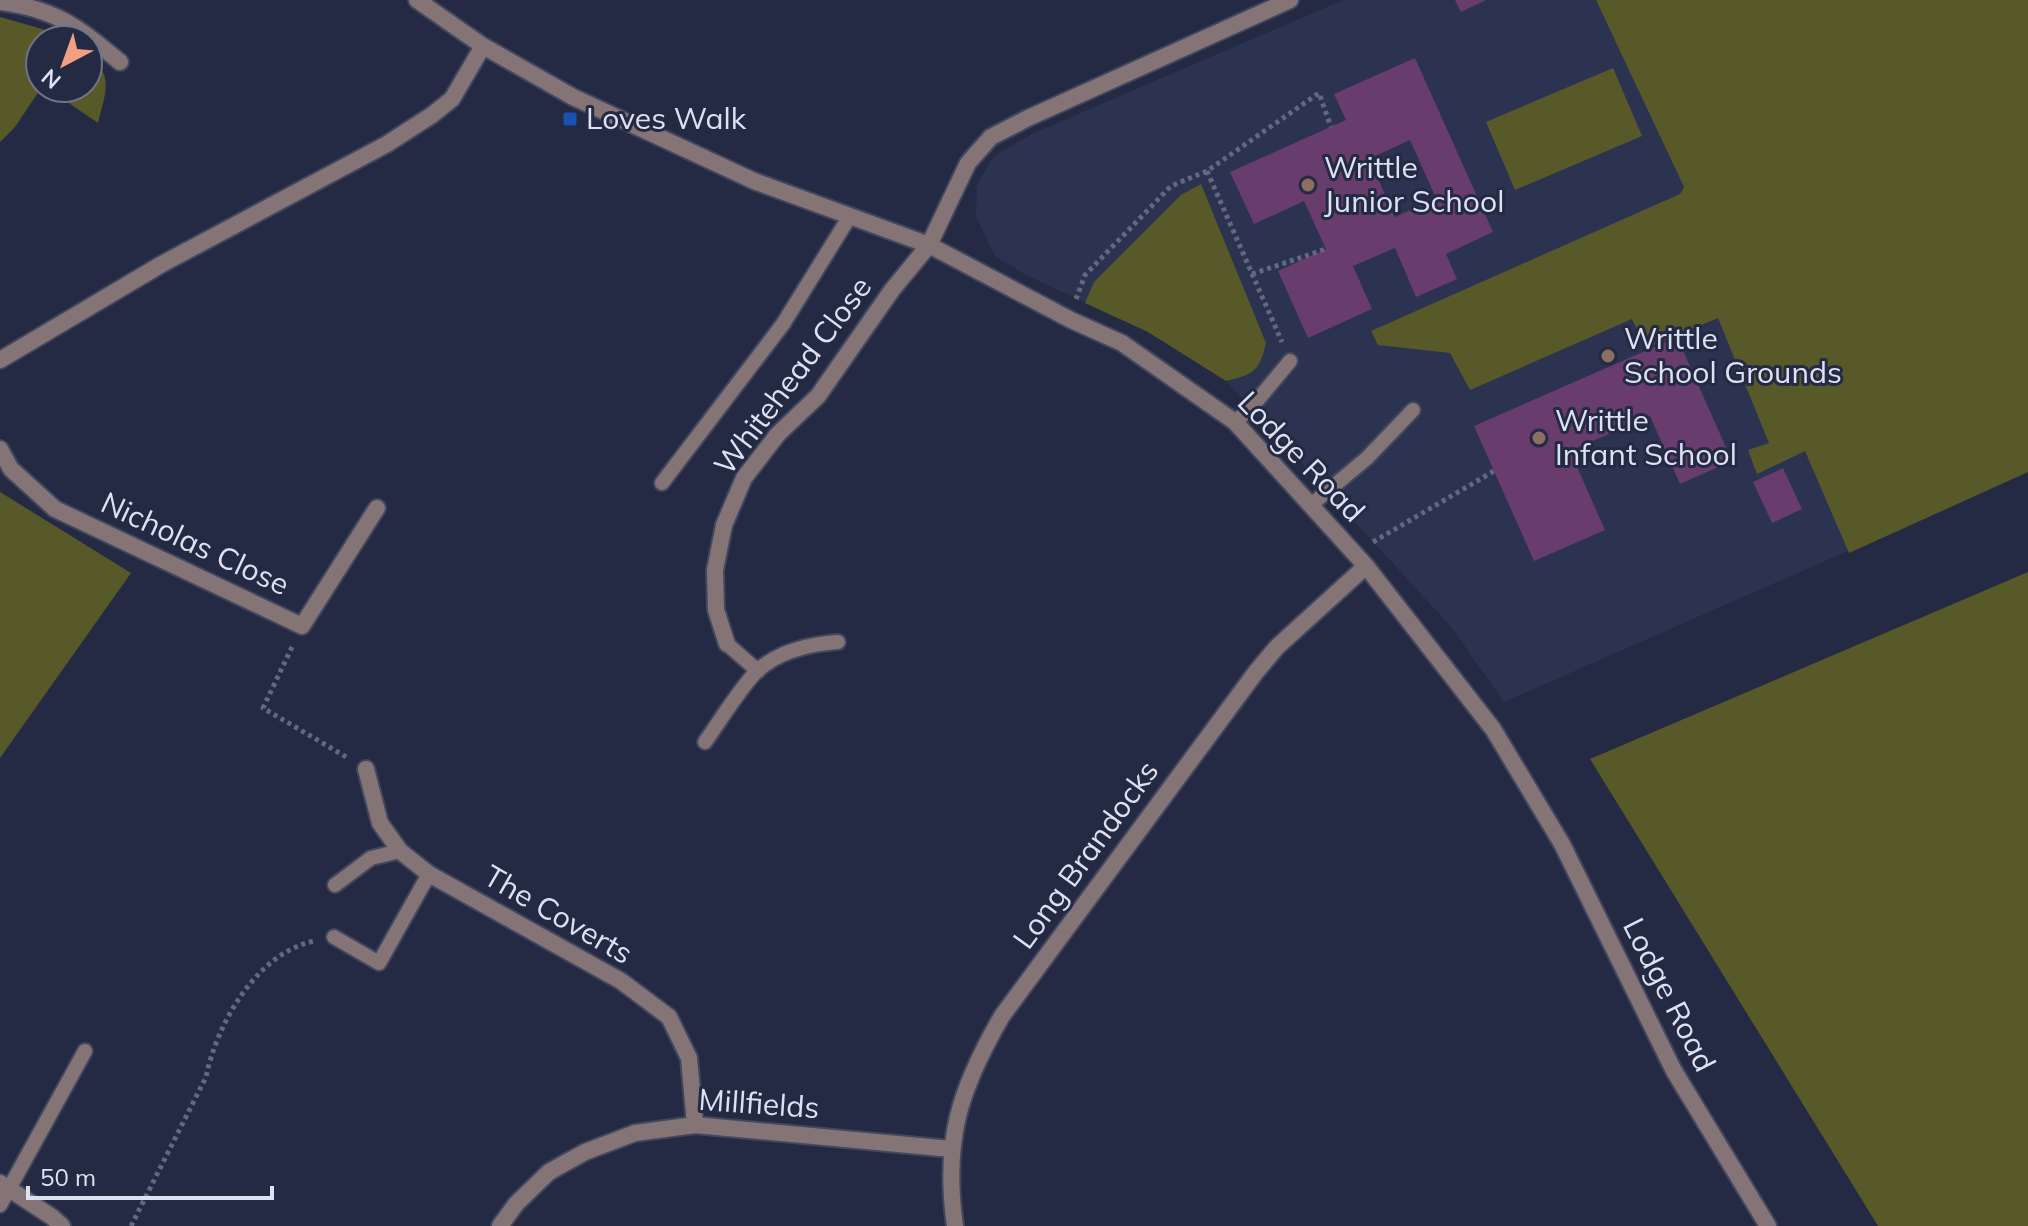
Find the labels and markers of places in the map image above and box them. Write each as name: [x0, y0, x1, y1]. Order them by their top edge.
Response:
place label: Loves Walk: [586, 99, 747, 137]
marker: Loves Walk: [561, 110, 579, 128]
place label: Writtle Junior School: [1324, 148, 1504, 220]
marker: Writtle Junior School: [1299, 176, 1317, 194]
place label: Writtle School Grounds: [1624, 319, 1842, 391]
marker: Writtle School Grounds: [1599, 347, 1617, 365]
place label: Writtle Infant School: [1555, 401, 1737, 473]
marker: Writtle Infant School: [1530, 429, 1548, 447]

